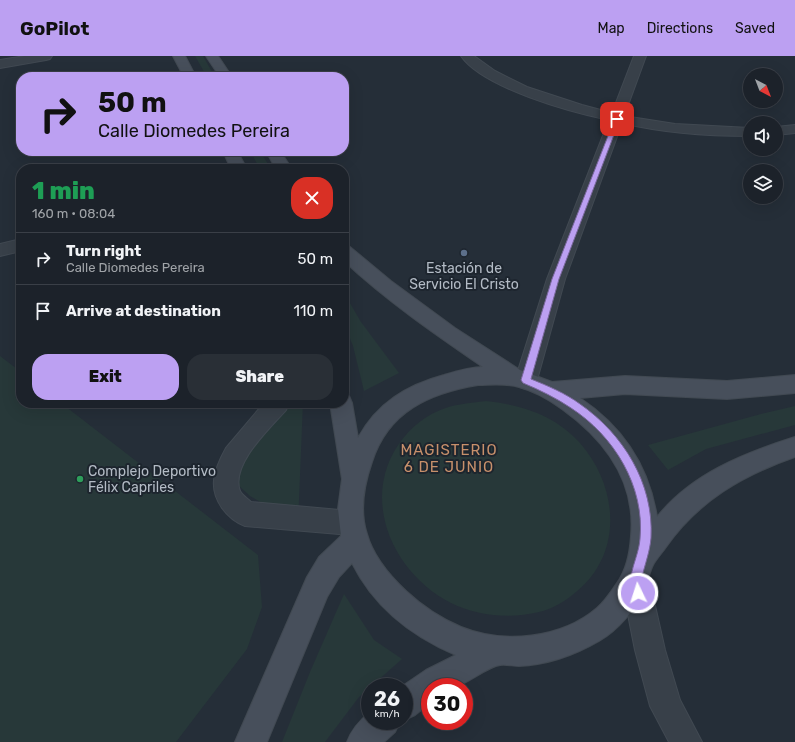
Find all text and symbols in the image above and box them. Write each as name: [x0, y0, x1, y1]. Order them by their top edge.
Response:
text: GoPilot: [20, 17, 89, 40]
text: Map: [598, 20, 625, 37]
text: Directions: [647, 20, 713, 37]
text: Saved: [735, 20, 775, 37]
north arrow: [743, 68, 783, 108]
map controls: [743, 68, 783, 204]
text: 50 m: [98, 86, 167, 119]
icon: right: [32, 88, 84, 140]
pin: [600, 102, 634, 136]
icon: arrive: [606, 108, 628, 130]
button: sound: [743, 116, 783, 156]
text: Calle Diomedes Pereira: [98, 120, 290, 142]
button: layers: [743, 164, 783, 204]
text: 1 min: [32, 177, 95, 205]
button: close: [291, 177, 333, 219]
text: 160 m · 08:04: [32, 206, 115, 221]
text: Turn right: [66, 242, 141, 260]
icon: right: [32, 248, 54, 270]
marker: Estación de Servicio El Cristo: [459, 248, 469, 258]
text: 50 m: [298, 250, 333, 268]
text: Calle Diomedes Pereira: [66, 260, 205, 275]
place label: Estación de Servicio El Cristo: [409, 260, 519, 293]
icon: arrive: [32, 300, 54, 322]
text: Arrive at destination: [66, 302, 221, 320]
text: 110 m: [294, 302, 333, 320]
button: Exit: [32, 354, 179, 400]
button: Share: [187, 354, 333, 400]
district label: MAGISTERIO 6 DE JUNIO: [400, 441, 498, 476]
place label: Complejo Deportivo Félix Capriles: [88, 463, 216, 496]
marker: Complejo Deportivo Félix Capriles: [75, 474, 85, 484]
position arrow: [617, 572, 659, 614]
speed limit sign: 30: [421, 678, 473, 730]
text: 26: [374, 687, 400, 711]
text: km/h: [375, 708, 399, 720]

